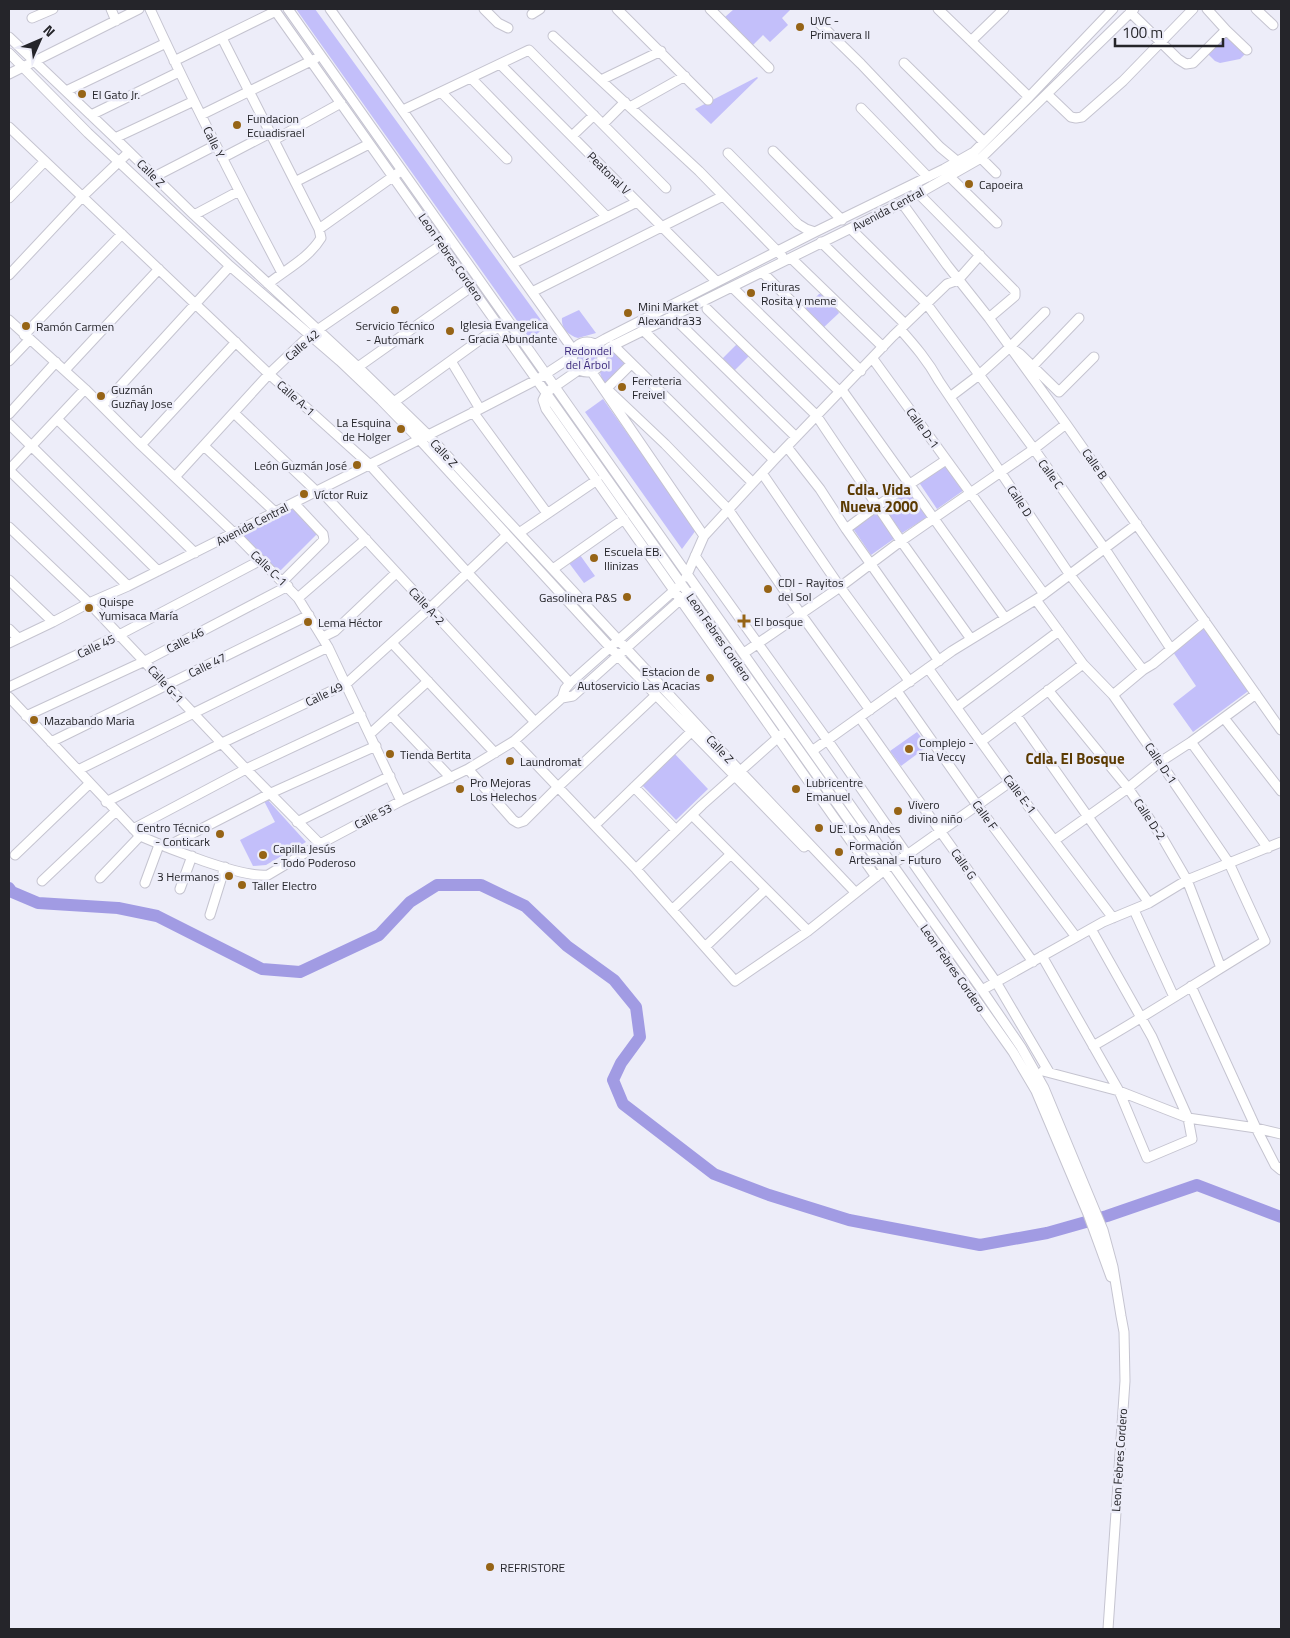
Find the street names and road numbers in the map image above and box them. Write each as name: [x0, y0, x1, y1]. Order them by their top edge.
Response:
street label: Calle Y: [198, 123, 230, 162]
street label: Peatonal V: [583, 147, 635, 199]
street label: Calle Z: [133, 155, 169, 191]
street label: Avenida Central: [849, 182, 927, 236]
street label: Leon Febres Cordero: [414, 209, 488, 305]
street label: Calle 42: [281, 325, 323, 365]
street label: Calle A-1: [273, 376, 319, 420]
street label: Calle D-1: [902, 404, 944, 452]
street label: Calle Z: [426, 434, 462, 472]
street label: Calle B: [1077, 445, 1113, 483]
street label: Calle C: [1034, 455, 1069, 493]
street label: Calle D: [1002, 481, 1038, 521]
street label: Avenida Central: [213, 498, 291, 550]
street label: Calle C-1: [246, 546, 292, 590]
street label: Calle A-2: [404, 583, 450, 629]
street label: Leon Febres Cordero: [682, 589, 756, 685]
street label: Calle 46: [163, 622, 207, 658]
street label: Calle 45: [74, 629, 118, 663]
street label: Calle 47: [185, 648, 229, 682]
street label: Calle G-1: [143, 661, 189, 707]
street label: Calle 49: [302, 677, 346, 711]
street label: Calle Z: [702, 730, 738, 768]
street label: Calle D-1: [1140, 738, 1182, 788]
street label: Calle E-1: [999, 770, 1041, 818]
street label: Calle D-2: [1129, 794, 1171, 844]
street label: Calle F: [968, 796, 1002, 834]
street label: Calle 53: [351, 798, 395, 834]
street label: Calle G: [946, 845, 982, 883]
street label: Leon Febres Cordero: [916, 920, 990, 1016]
street label: Leon Febres Cordero: [1106, 1408, 1132, 1512]

